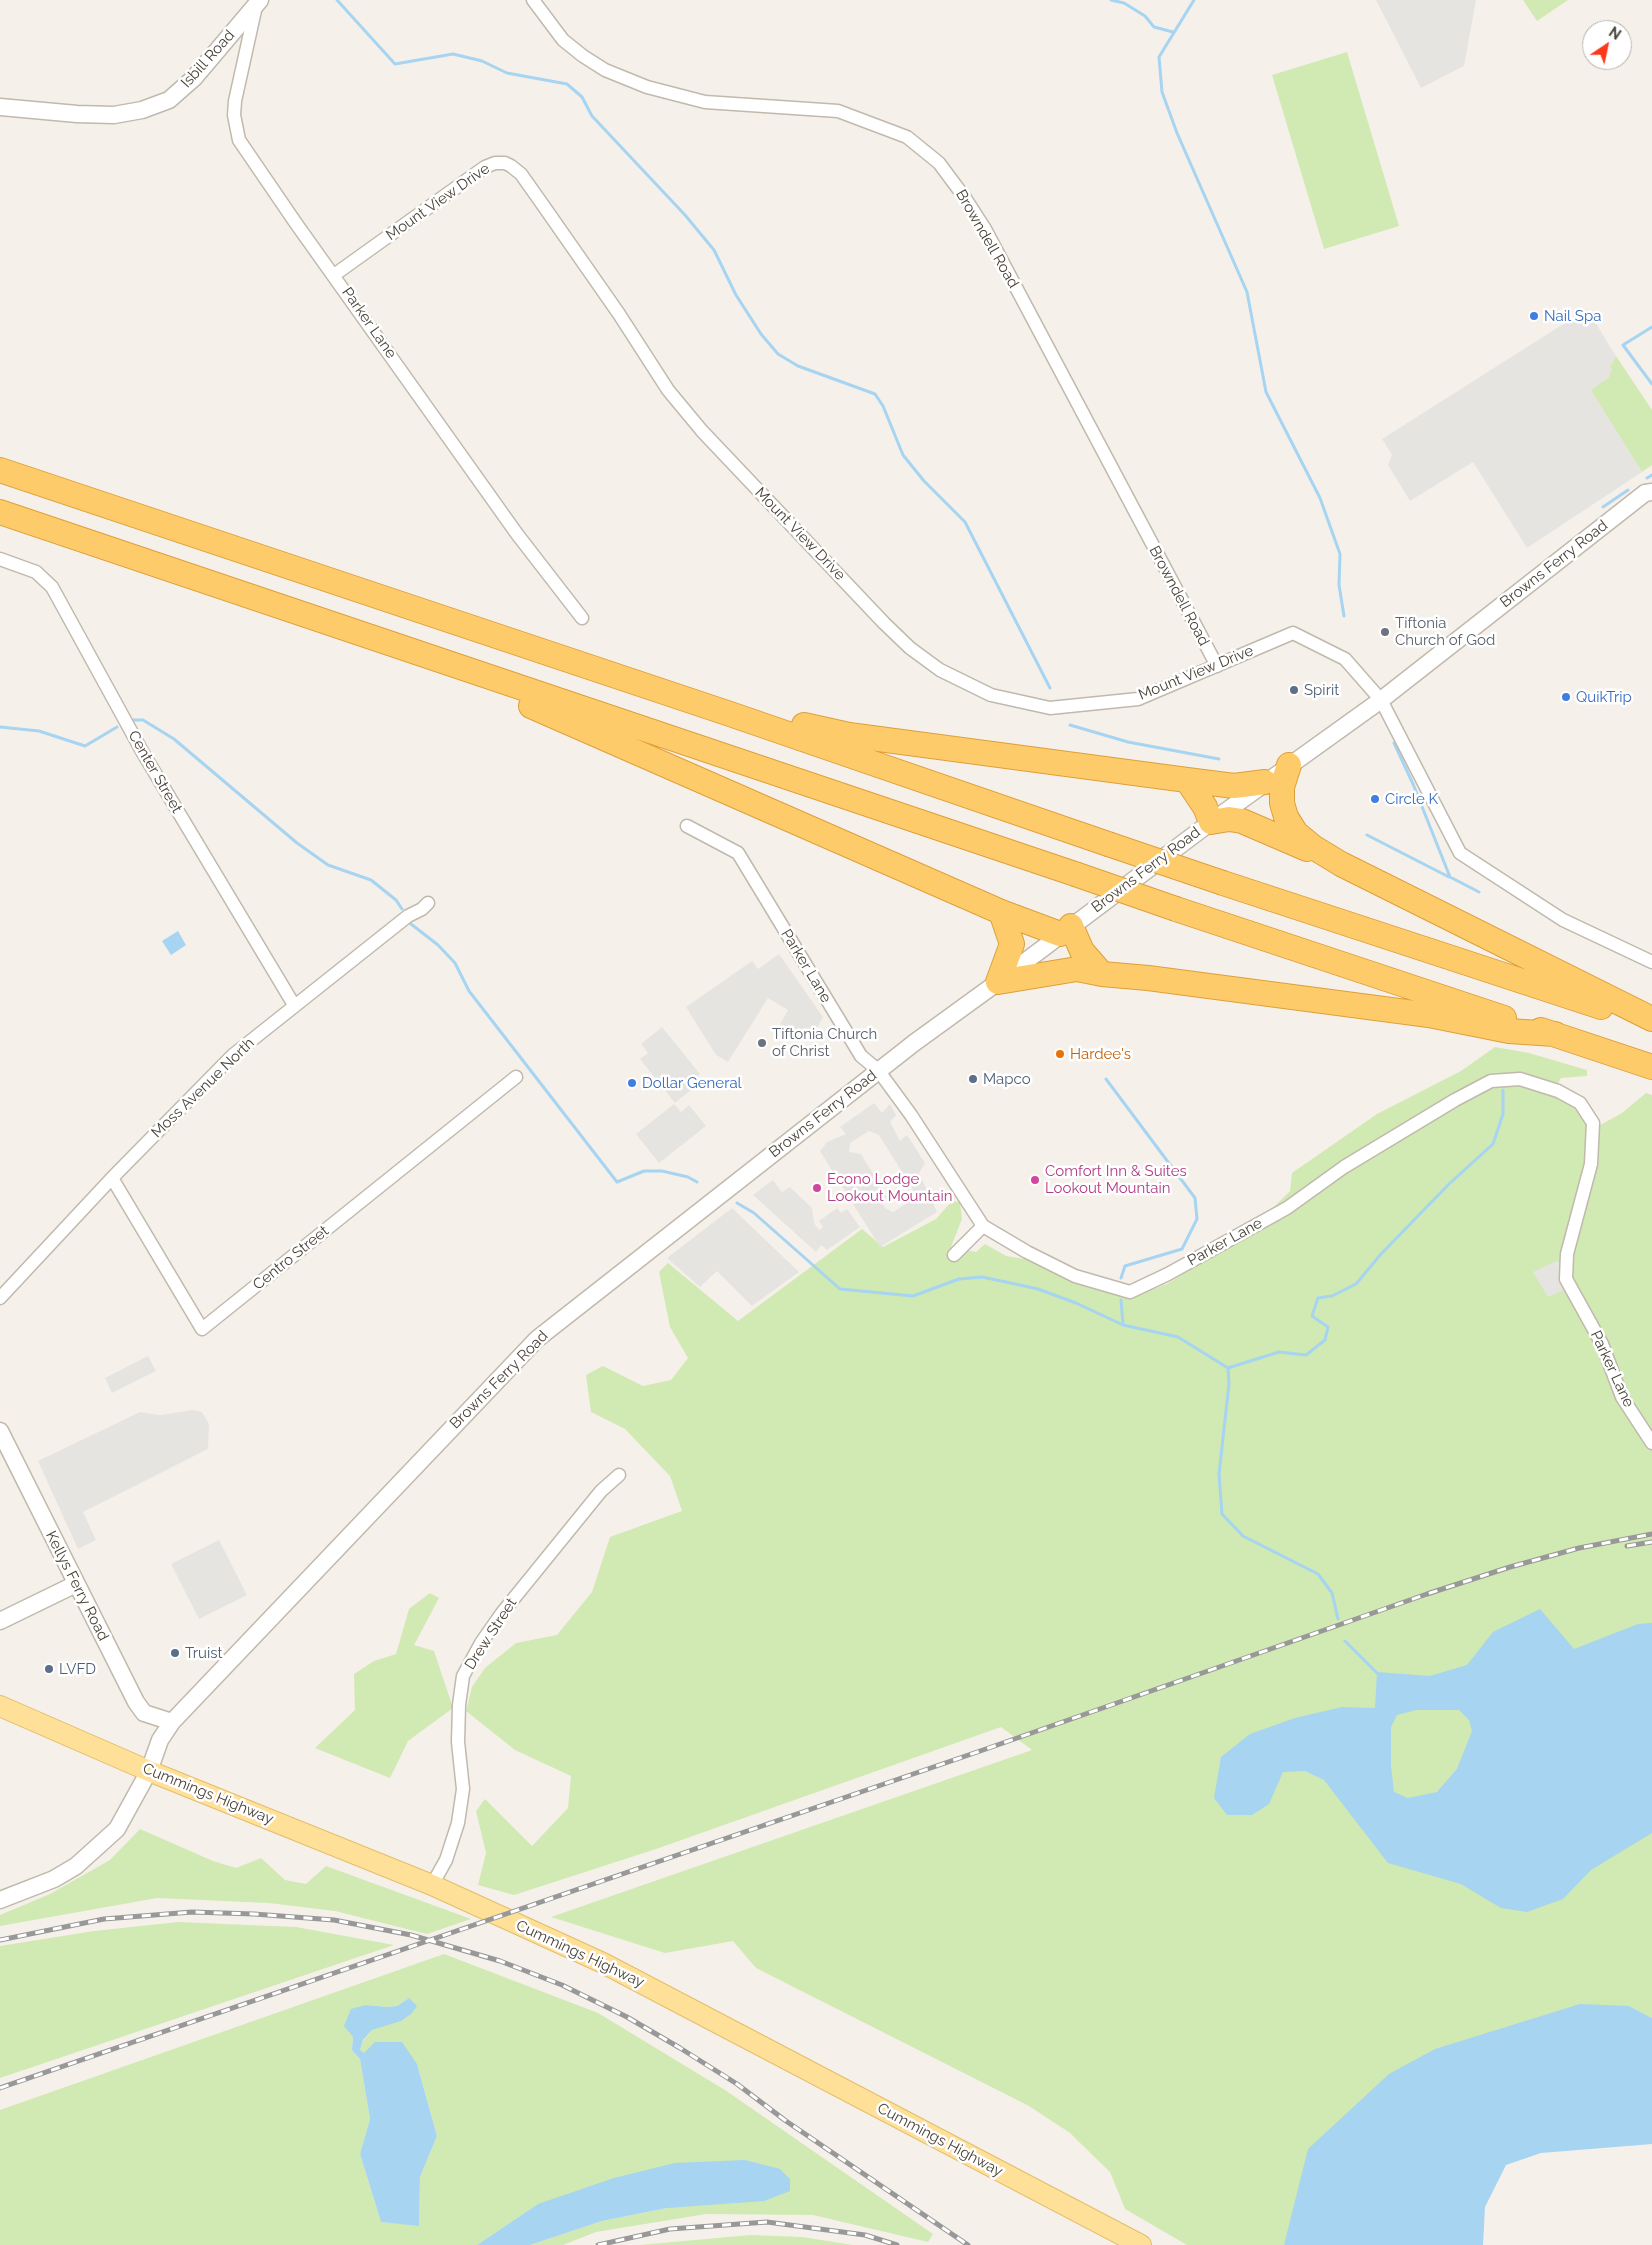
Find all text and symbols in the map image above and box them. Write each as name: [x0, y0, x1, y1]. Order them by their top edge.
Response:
north arrow: [1582, 20, 1632, 70]
text: N: [1606, 24, 1624, 43]
street label: Isbill Road: [177, 26, 239, 92]
street label: Mount View Drive: [383, 160, 493, 244]
street label: Browndell Road: [952, 187, 1022, 291]
street label: Parker Lane: [338, 284, 400, 362]
place label: Nail Spa: [1544, 307, 1601, 325]
marker: Nail Spa: [1528, 310, 1540, 322]
street label: Mount View Drive: [751, 484, 849, 584]
street label: Browns Ferry Road: [1497, 516, 1611, 612]
street label: Browndell Road: [1145, 543, 1213, 649]
place label: Tiftonia Church of God: [1395, 614, 1495, 649]
marker: Tiftonia Church of God: [1379, 626, 1391, 638]
street label: Mount View Drive: [1136, 642, 1256, 704]
place label: Spirit: [1304, 681, 1339, 699]
marker: Spirit: [1288, 684, 1300, 696]
place label: QuikTrip: [1576, 688, 1632, 706]
marker: QuikTrip: [1560, 691, 1572, 703]
street label: Center Street: [124, 728, 186, 816]
place label: Circle K: [1385, 790, 1438, 808]
marker: Circle K: [1369, 793, 1381, 805]
street label: Browns Ferry Road: [1088, 823, 1204, 917]
street label: Parker Lane: [777, 926, 835, 1006]
place label: Tiftonia Church of Christ: [772, 1025, 877, 1060]
street label: Moss Avenue North: [148, 1034, 258, 1142]
marker: Tiftonia Church of Christ: [756, 1037, 768, 1049]
place label: Hardee's: [1070, 1045, 1131, 1063]
marker: Hardee's: [1054, 1048, 1066, 1060]
street label: Browns Ferry Road: [766, 1066, 880, 1162]
place label: Mapco: [983, 1070, 1031, 1088]
marker: Mapco: [967, 1073, 979, 1085]
place label: Dollar General: [642, 1074, 742, 1092]
marker: Dollar General: [626, 1077, 638, 1089]
place label: Comfort Inn & Suites Lookout Mountain: [1045, 1162, 1187, 1197]
place label: Econo Lodge Lookout Mountain: [827, 1170, 952, 1205]
marker: Comfort Inn & Suites Lookout Mountain: [1029, 1174, 1041, 1186]
marker: Econo Lodge Lookout Mountain: [811, 1182, 823, 1194]
street label: Parker Lane: [1185, 1214, 1265, 1270]
street label: Centro Street: [250, 1222, 332, 1294]
street label: Browns Ferry Road: [446, 1327, 552, 1433]
street label: Parker Lane: [1586, 1328, 1638, 1410]
street label: Kellys Ferry Road: [42, 1528, 112, 1644]
street label: Drew Street: [461, 1595, 521, 1673]
place label: Truist: [185, 1644, 223, 1662]
marker: Truist: [169, 1647, 181, 1659]
place label: LVFD: [59, 1660, 96, 1678]
marker: LVFD: [43, 1663, 55, 1675]
street label: Cummings Highway: [140, 1760, 276, 1828]
street label: Cummings Highway: [513, 1916, 647, 1992]
street label: Cummings Highway: [874, 2099, 1006, 2181]

